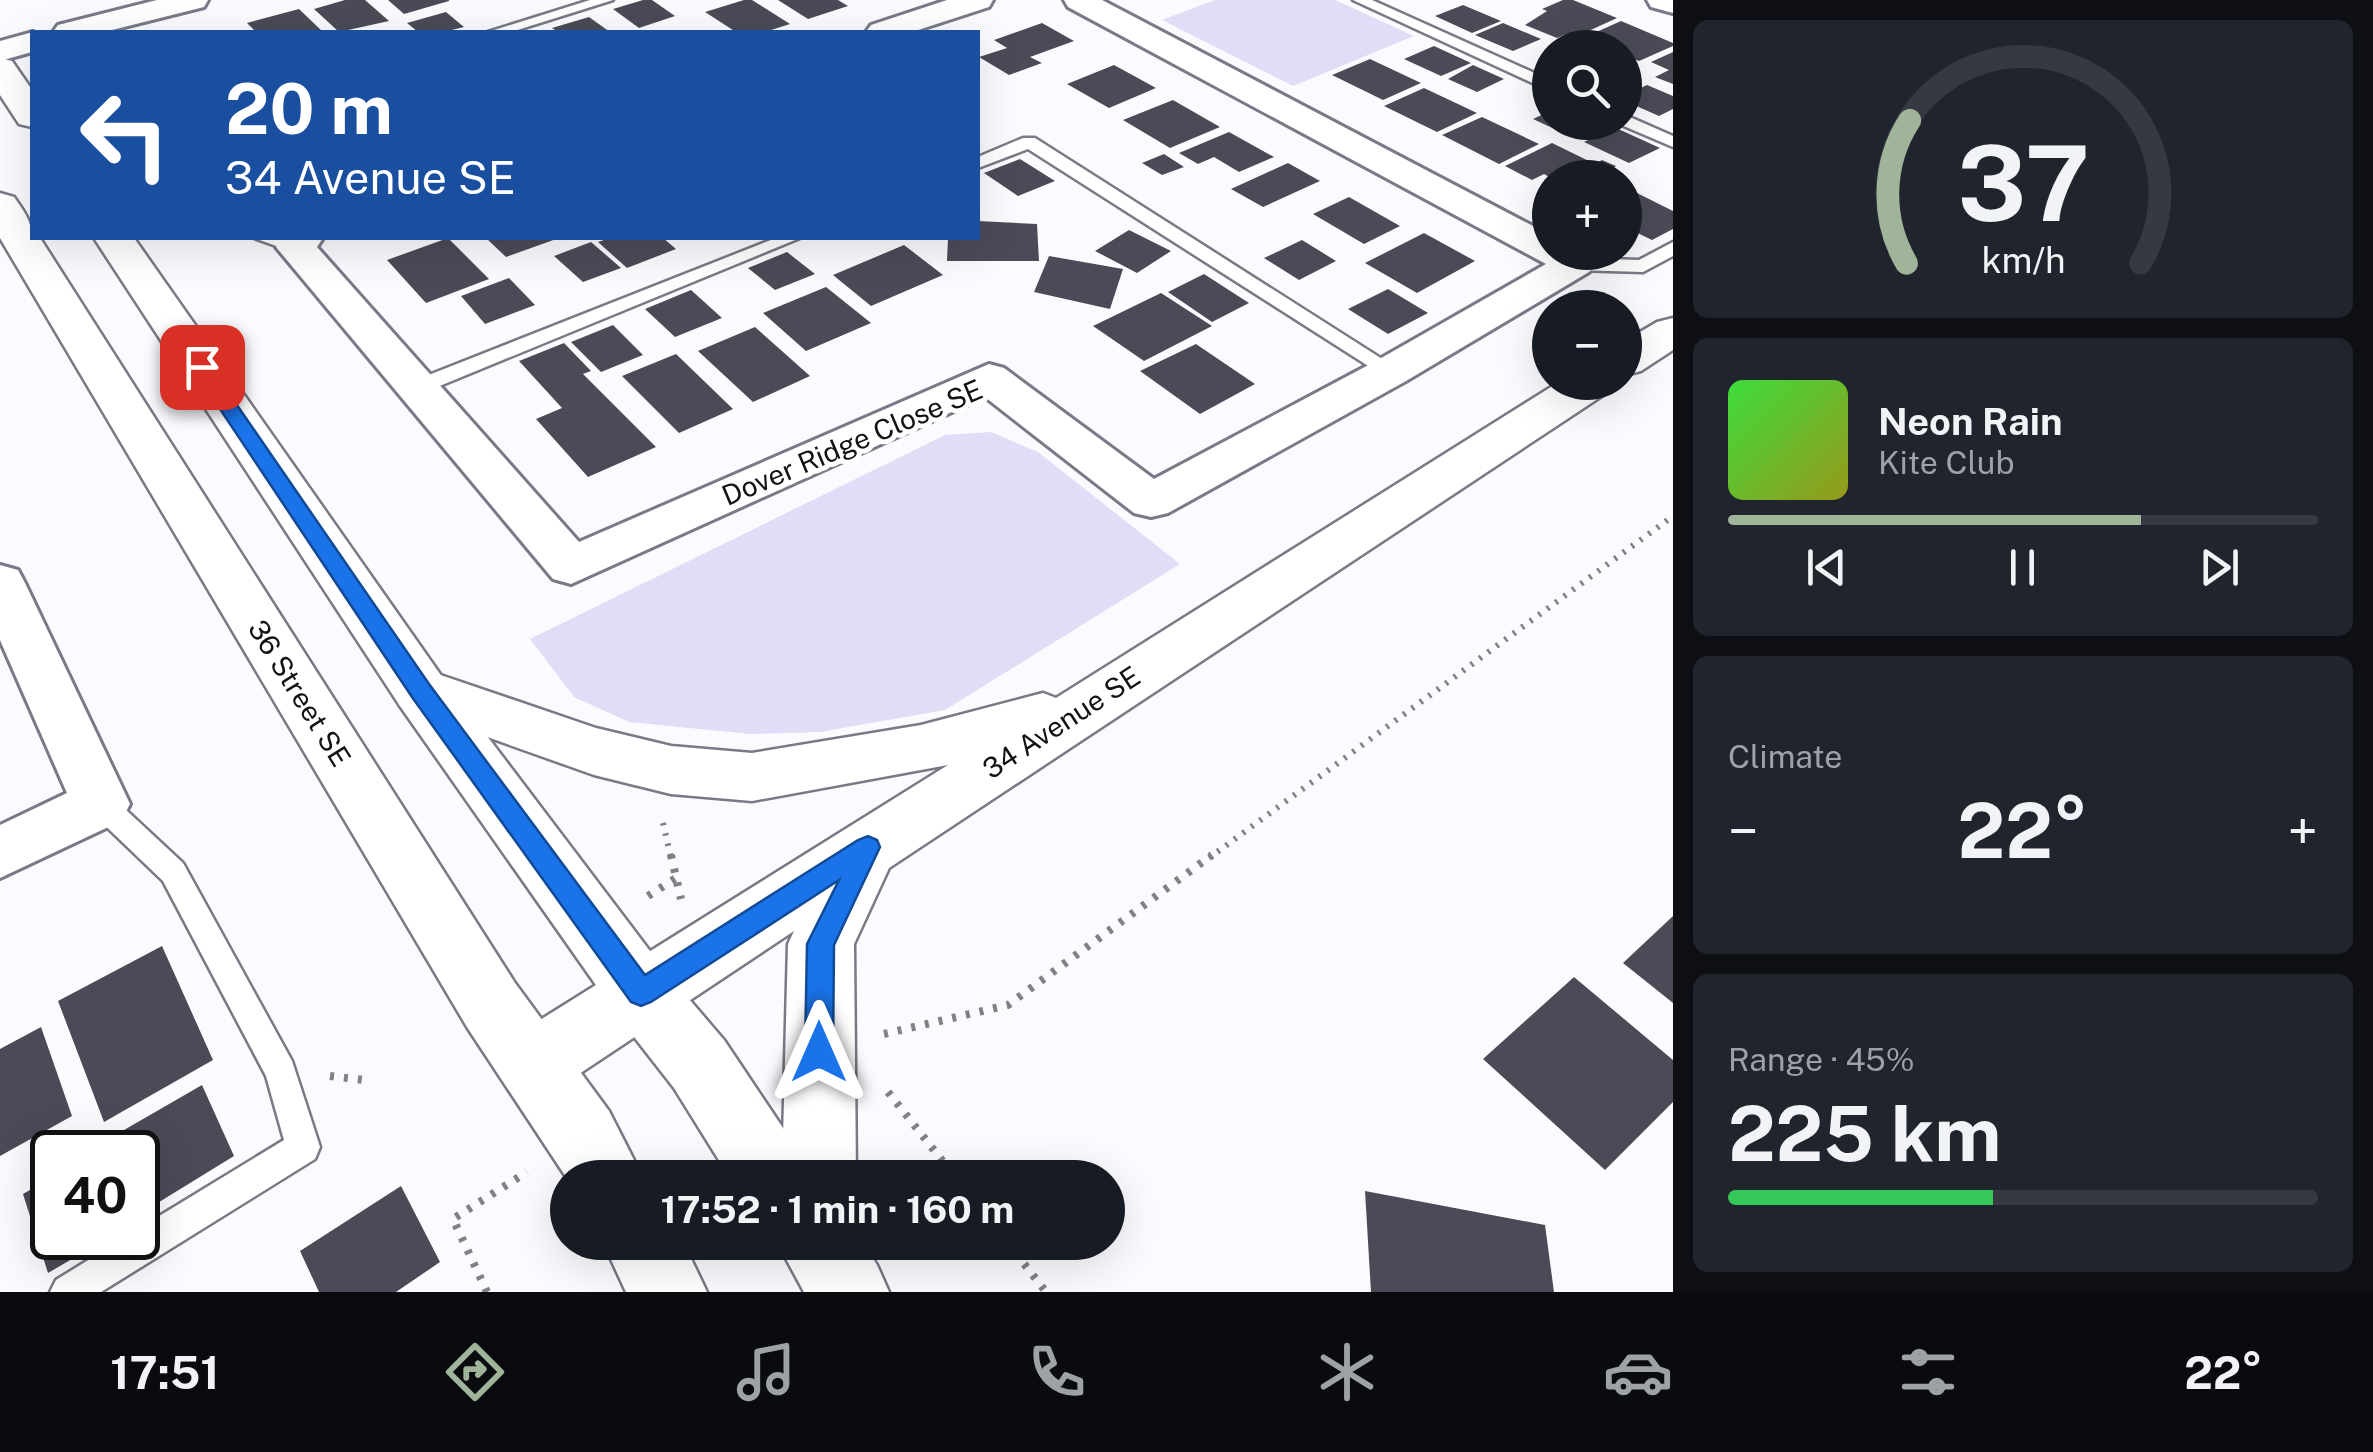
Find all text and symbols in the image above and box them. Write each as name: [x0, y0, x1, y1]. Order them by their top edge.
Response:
map controls: [1532, 30, 1642, 400]
button: search: [1532, 30, 1642, 140]
text: 20 m: [225, 67, 393, 150]
icon: left: [60, 70, 190, 200]
text: 37: [1957, 122, 2089, 244]
text: 34 Avenue SE: [225, 151, 516, 204]
button: +: [1532, 160, 1642, 270]
text: km/h: [1981, 239, 2065, 281]
button: −: [1532, 290, 1642, 400]
pin: [160, 325, 245, 410]
icon: arrive: [175, 340, 230, 395]
street label: Dover Ridge Close SE: [717, 372, 987, 512]
text: Neon Rain: [1878, 399, 2062, 444]
text: Kite Club: [1878, 444, 2015, 481]
icon: previous: [1799, 540, 1854, 595]
icon: pause: [1995, 540, 2050, 595]
icon: next: [2192, 540, 2247, 595]
street label: 36 Street SE: [242, 614, 358, 772]
street label: 34 Avenue SE: [976, 659, 1146, 785]
text: Climate: [1728, 738, 1842, 775]
text: 22°: [1958, 787, 2088, 875]
text: −: [1728, 799, 1759, 863]
text: +: [2288, 799, 2318, 863]
position arrow: [767, 1000, 871, 1104]
text: Range · 45%: [1728, 1041, 1915, 1078]
text: 225 km: [1728, 1090, 2001, 1178]
speed limit sign: 40: [30, 1130, 160, 1260]
text: 17:52 · 1 min · 160 m: [661, 1187, 1014, 1232]
icon: directions: [440, 1337, 510, 1407]
icon: music: [731, 1337, 801, 1407]
icon: phone: [1022, 1337, 1092, 1407]
icon: climate: [1312, 1337, 1382, 1407]
icon: car: [1603, 1337, 1673, 1407]
icon: filters: [1893, 1337, 1963, 1407]
text: 17:51: [110, 1346, 220, 1399]
text: 22°: [2184, 1346, 2263, 1399]

